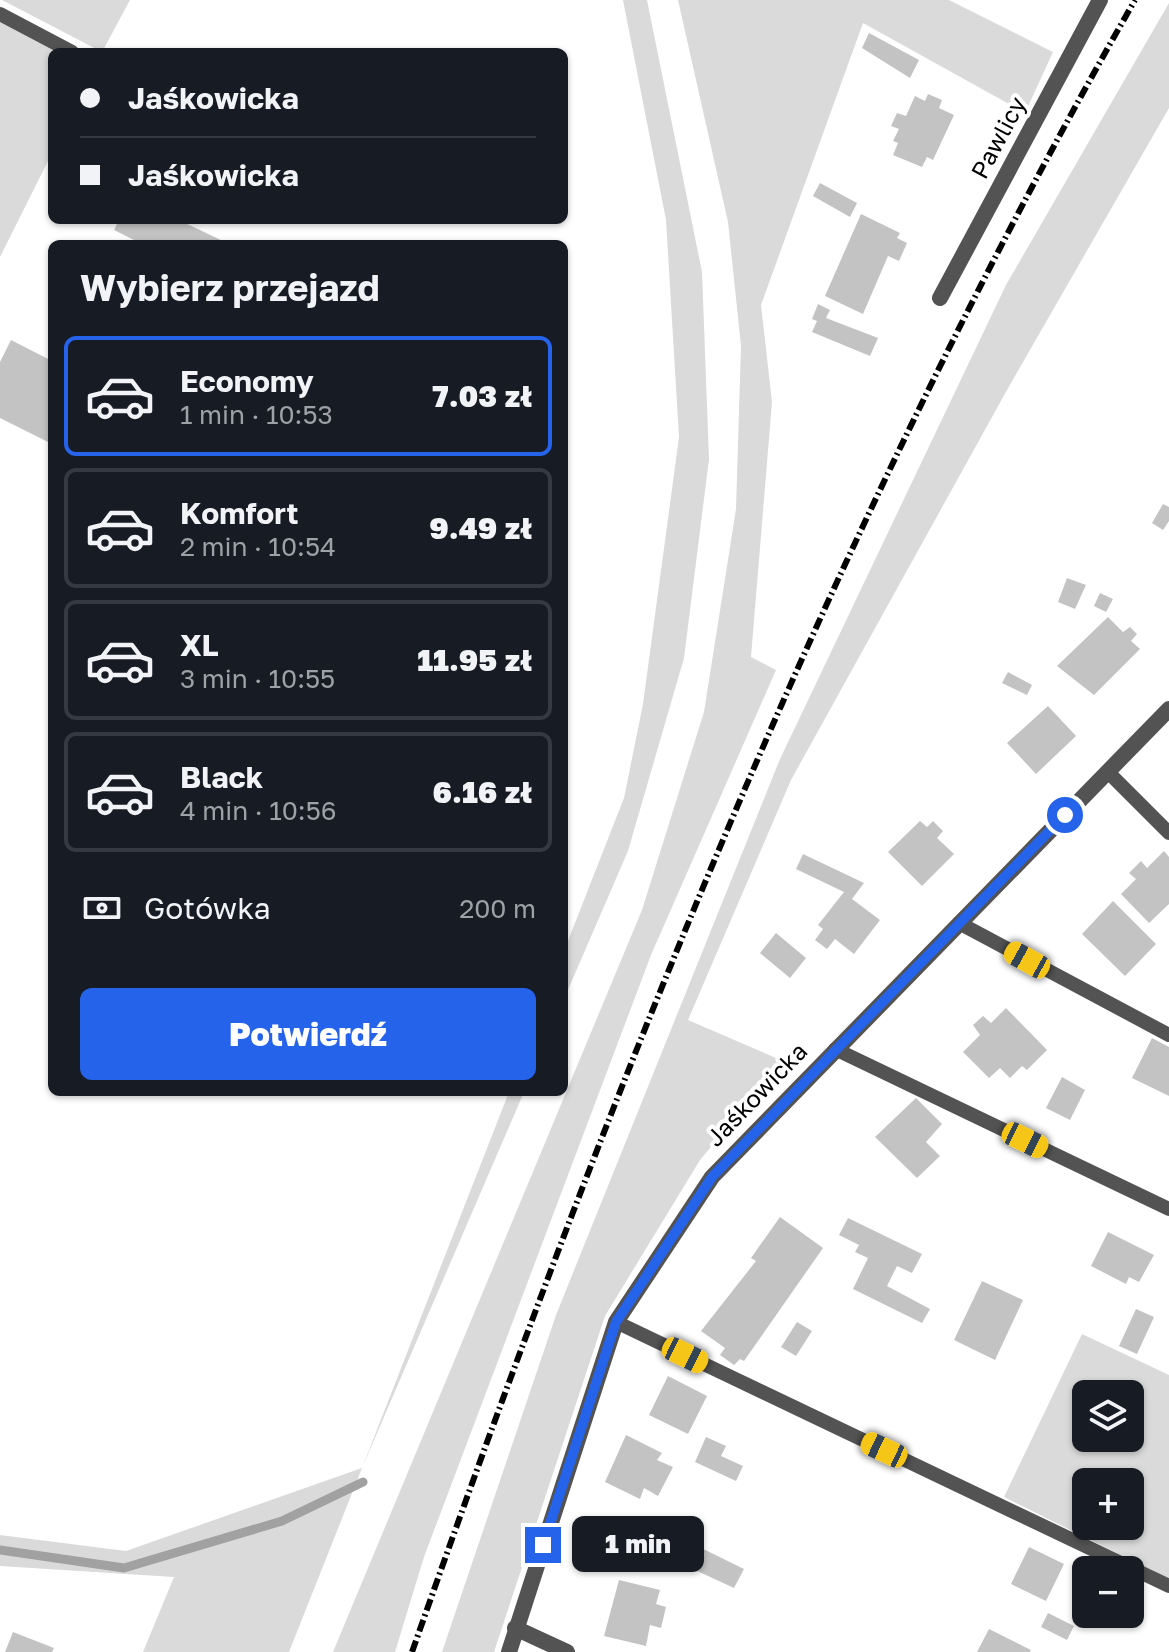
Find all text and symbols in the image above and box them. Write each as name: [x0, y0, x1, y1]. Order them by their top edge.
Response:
text: Jaśkowicka: [128, 80, 299, 116]
street label: Pawlicy: [964, 91, 1031, 183]
text: Jaśkowicka: [128, 157, 299, 193]
text: Wybierz przejazd: [80, 266, 380, 309]
icon: car: [84, 360, 156, 432]
text: Economy: [180, 363, 314, 399]
text: 7.03 zł: [432, 378, 532, 414]
text: 1 min · 10:53: [180, 399, 333, 430]
icon: car: [84, 492, 156, 564]
text: Komfort: [180, 495, 299, 531]
text: 9.49 zł: [429, 510, 532, 546]
text: 2 min · 10:54: [180, 531, 336, 562]
icon: car: [84, 624, 156, 696]
text: XL: [180, 627, 219, 663]
text: 11.95 zł: [417, 642, 532, 678]
text: 3 min · 10:55: [180, 663, 335, 694]
icon: car: [84, 756, 156, 828]
text: Black: [180, 759, 263, 795]
text: 6.16 zł: [433, 774, 532, 810]
text: 4 min · 10:56: [180, 795, 336, 826]
route start: [1047, 797, 1083, 833]
icon: cash: [80, 886, 124, 930]
text: Gotówka: [144, 890, 271, 926]
text: 200 m: [459, 893, 536, 924]
car: [1000, 938, 1054, 982]
button: Potwierdź: [80, 988, 536, 1080]
street label: Jaśkowicka: [699, 1036, 812, 1152]
car: [998, 1119, 1052, 1161]
car: [658, 1334, 712, 1376]
map controls: [1072, 1380, 1144, 1628]
button: layers: [1072, 1380, 1144, 1452]
car: [857, 1429, 911, 1471]
button: +: [1072, 1468, 1144, 1540]
callout: 1 min: [571, 1517, 703, 1573]
route end: [525, 1527, 561, 1563]
text: 1 min: [605, 1528, 671, 1559]
button: −: [1072, 1556, 1144, 1628]

